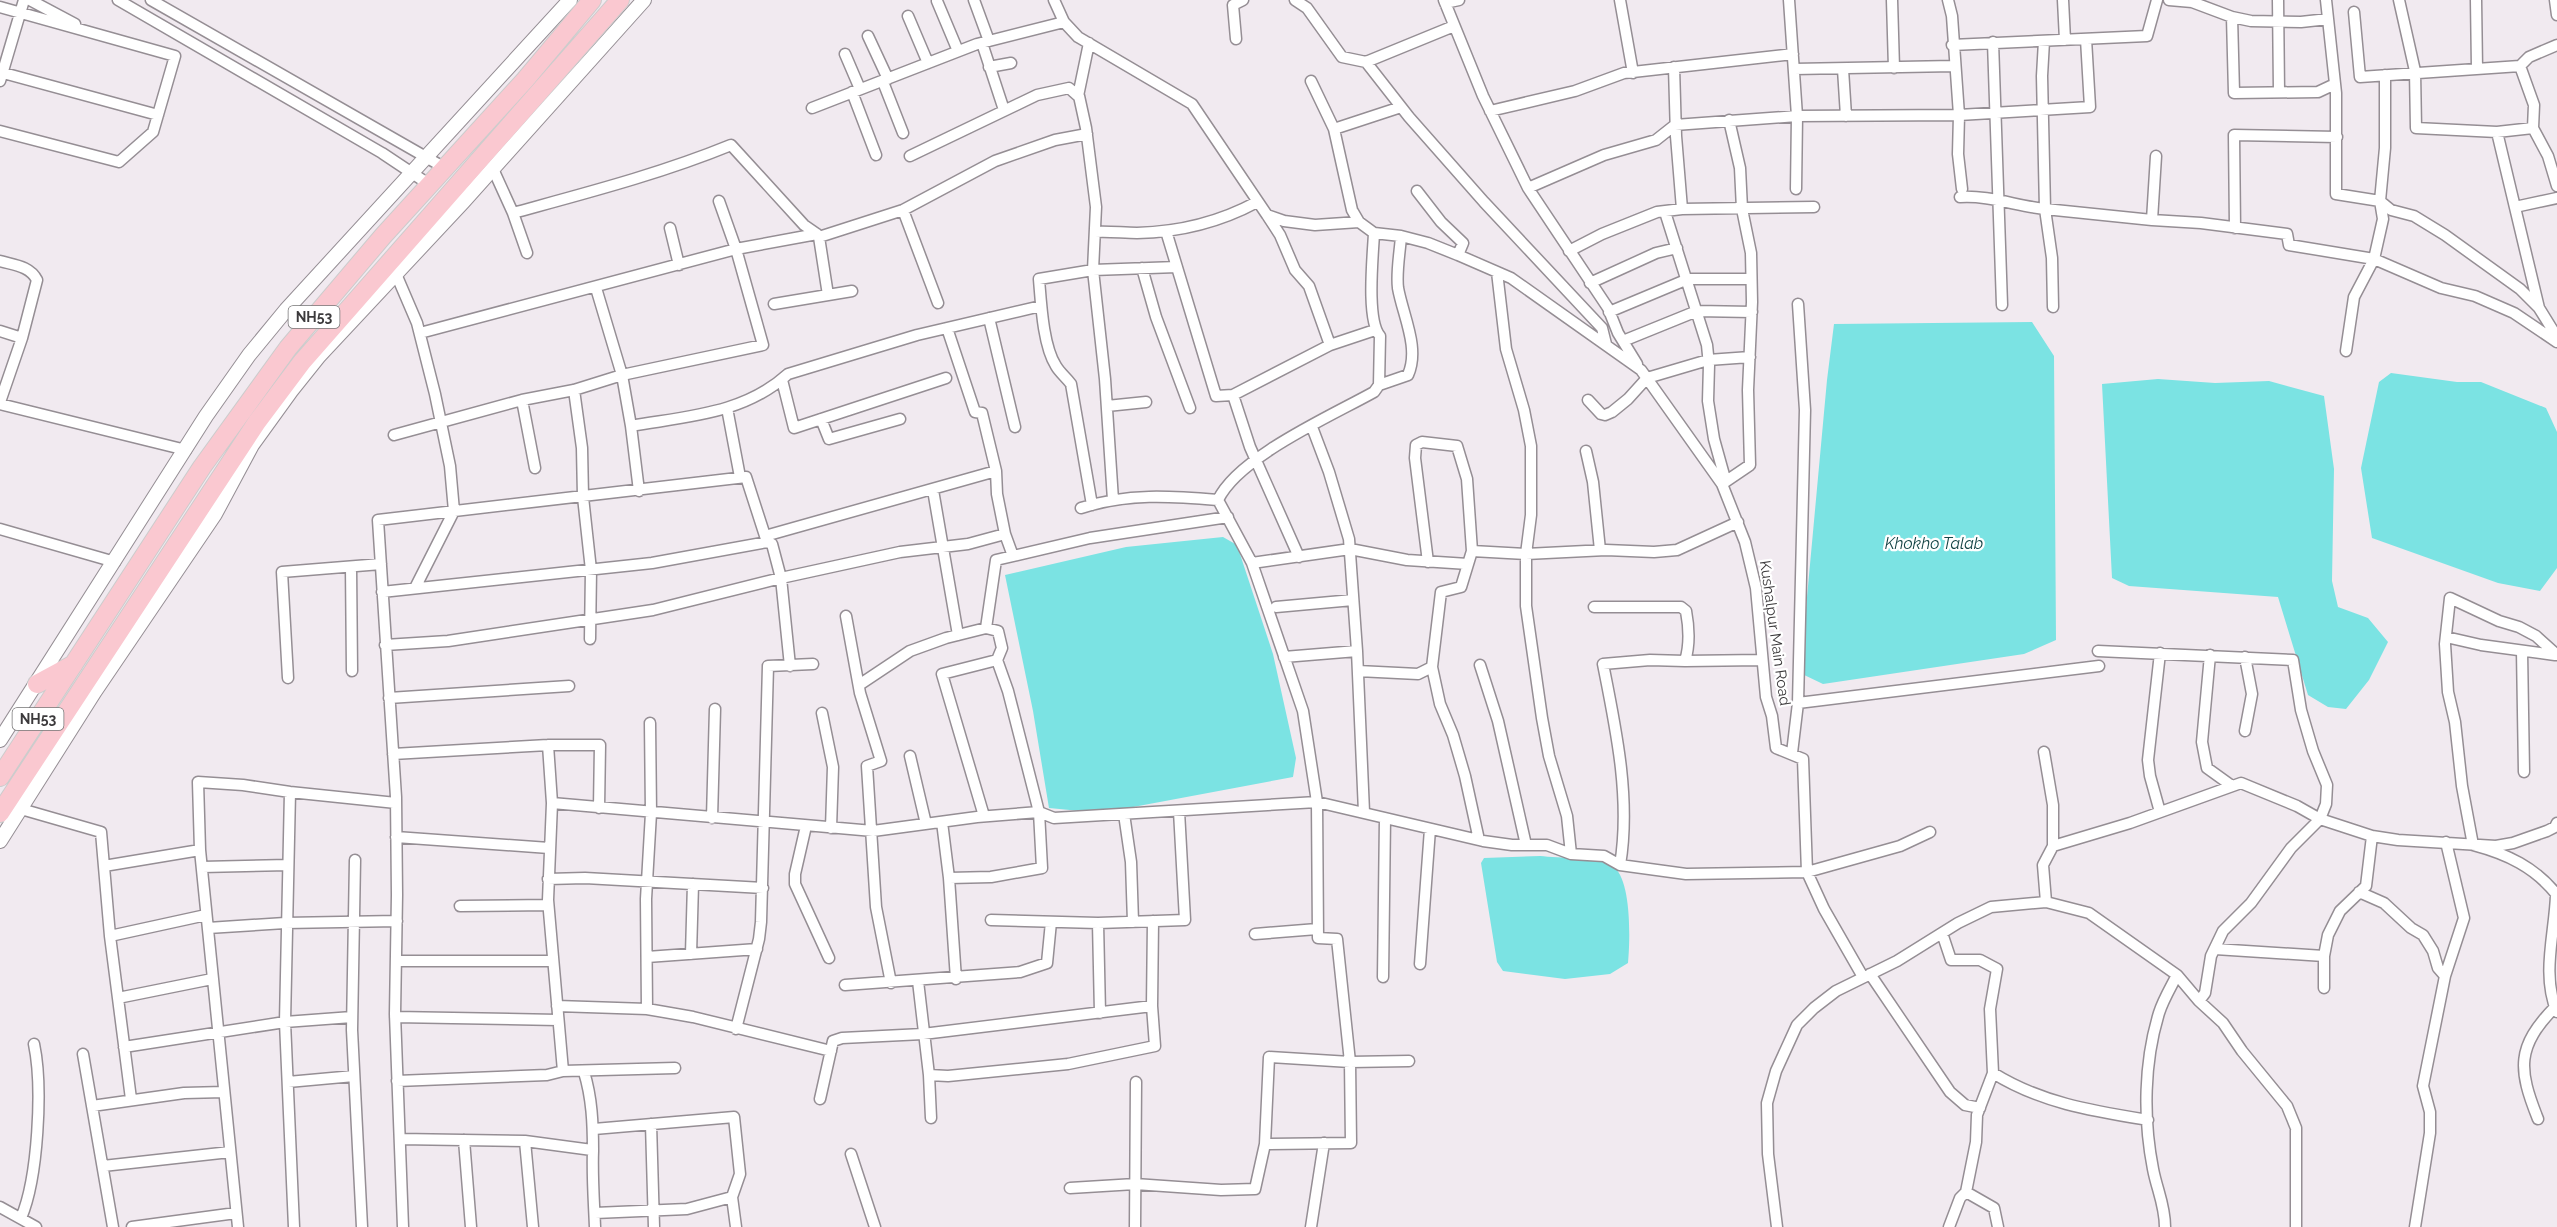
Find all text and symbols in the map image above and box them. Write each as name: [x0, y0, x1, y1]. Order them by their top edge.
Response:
road number: NH53: [288, 306, 340, 328]
water label: Khokho Talab: [1885, 534, 1983, 553]
street label: Kushalpur Main Road: [1756, 559, 1794, 707]
road number: NH53: [12, 708, 63, 730]

